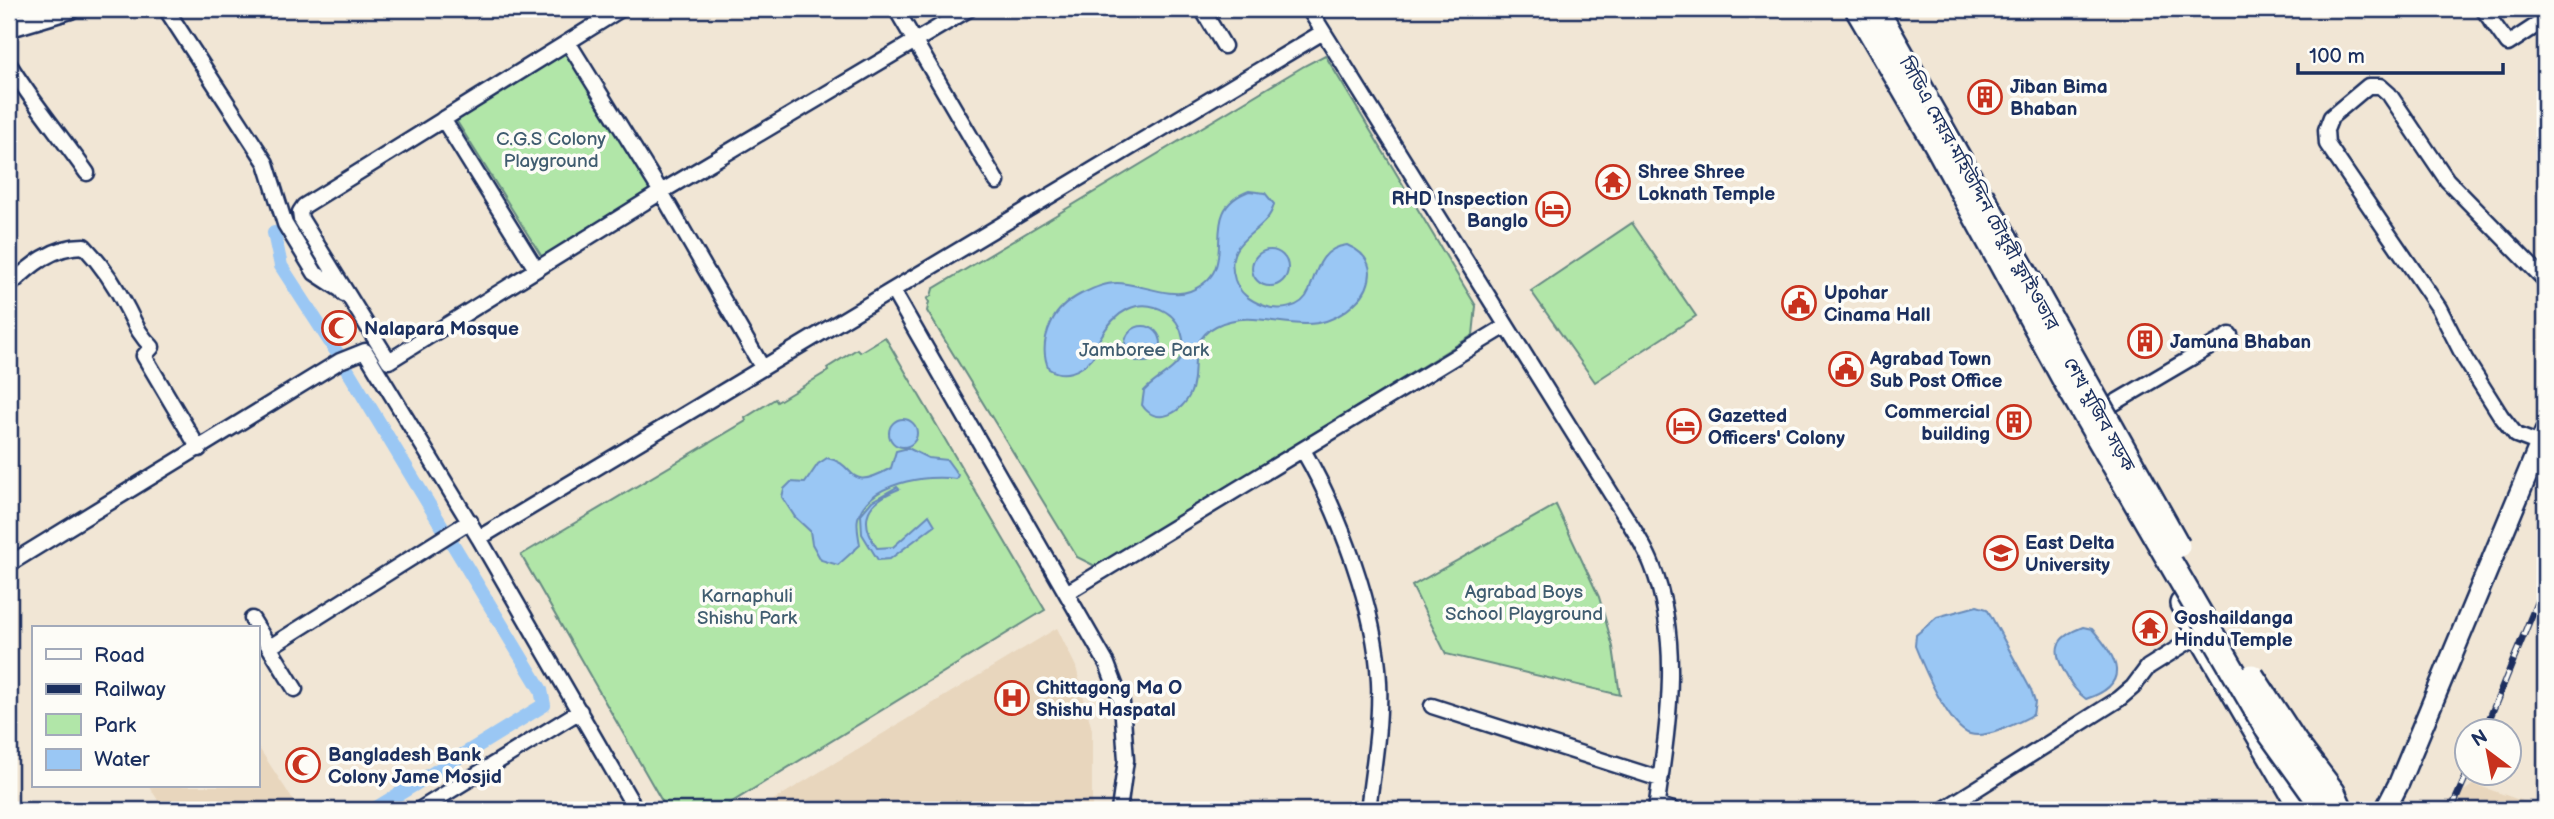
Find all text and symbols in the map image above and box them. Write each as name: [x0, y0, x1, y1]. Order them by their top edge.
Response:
scale bar: [2298, 32, 2503, 76]
text: 100 m: [2309, 44, 2365, 69]
street label: সিডিএ মেয়র মহিউদ্দিন চৌধুরী ফ্লাইওভার: [1893, 52, 2065, 335]
place label: Jiban Bima Bhaban: [2010, 76, 2108, 121]
building icon: Jiban Bima Bhaban: [1966, 78, 2004, 116]
park label: C.G.S Colony Playground: [496, 128, 606, 173]
place label: Shree Shree Loknath Temple: [1638, 161, 1775, 206]
temple icon: Shree Shree Loknath Temple: [1594, 163, 1632, 201]
place label: RHD Inspection Banglo: [1391, 188, 1528, 233]
hotel icon: RHD Inspection Banglo: [1534, 190, 1572, 228]
place label: Upohar Cinama Hall: [1824, 282, 1930, 327]
public building icon: Upohar Cinama Hall: [1780, 284, 1818, 322]
mosque icon: Nalapara Mosque: [320, 309, 358, 347]
place label: Nalapara Mosque: [364, 318, 519, 341]
building icon: Jamuna Bhaban: [2126, 322, 2164, 360]
place label: Jamuna Bhaban: [2170, 331, 2311, 354]
park label: Jamboree Park: [1079, 339, 1210, 362]
place label: Agrabad Town Sub Post Office: [1869, 348, 2003, 393]
public building icon: Agrabad Town Sub Post Office: [1827, 350, 1865, 388]
street label: শেখ মুজিব সড়ক: [2058, 353, 2141, 476]
place label: Commercial building: [1884, 401, 1990, 446]
building icon: Commercial building: [1995, 403, 2033, 441]
place label: Gazetted Officers' Colony: [1708, 405, 1845, 450]
hotel icon: Gazetted Officers' Colony: [1665, 407, 1703, 445]
place label: East Delta University: [2025, 532, 2115, 577]
school or university icon: East Delta University: [1982, 534, 2020, 572]
park label: Agrabad Boys School Playground: [1445, 581, 1603, 626]
park label: Karnaphuli Shishu Park: [697, 585, 798, 630]
place label: Goshaildanga Hindu Temple: [2174, 607, 2293, 652]
temple icon: Goshaildanga Hindu Temple: [2131, 609, 2169, 647]
legend: [32, 626, 259, 788]
text: Road: [94, 643, 145, 668]
text: Railway: [94, 677, 166, 702]
place label: Chittagong Ma O Shishu Haspatal: [1036, 677, 1182, 722]
hospital icon: Chittagong Ma O Shishu Haspatal: [993, 679, 1031, 717]
text: Park: [94, 713, 137, 738]
north arrow: [2452, 718, 2522, 788]
text: N: [2468, 725, 2492, 752]
place label: Bangladesh Bank Colony Jame Mosjid: [328, 744, 502, 789]
mosque icon: Bangladesh Bank Colony Jame Mosjid: [284, 746, 322, 784]
text: Water: [94, 747, 150, 772]

